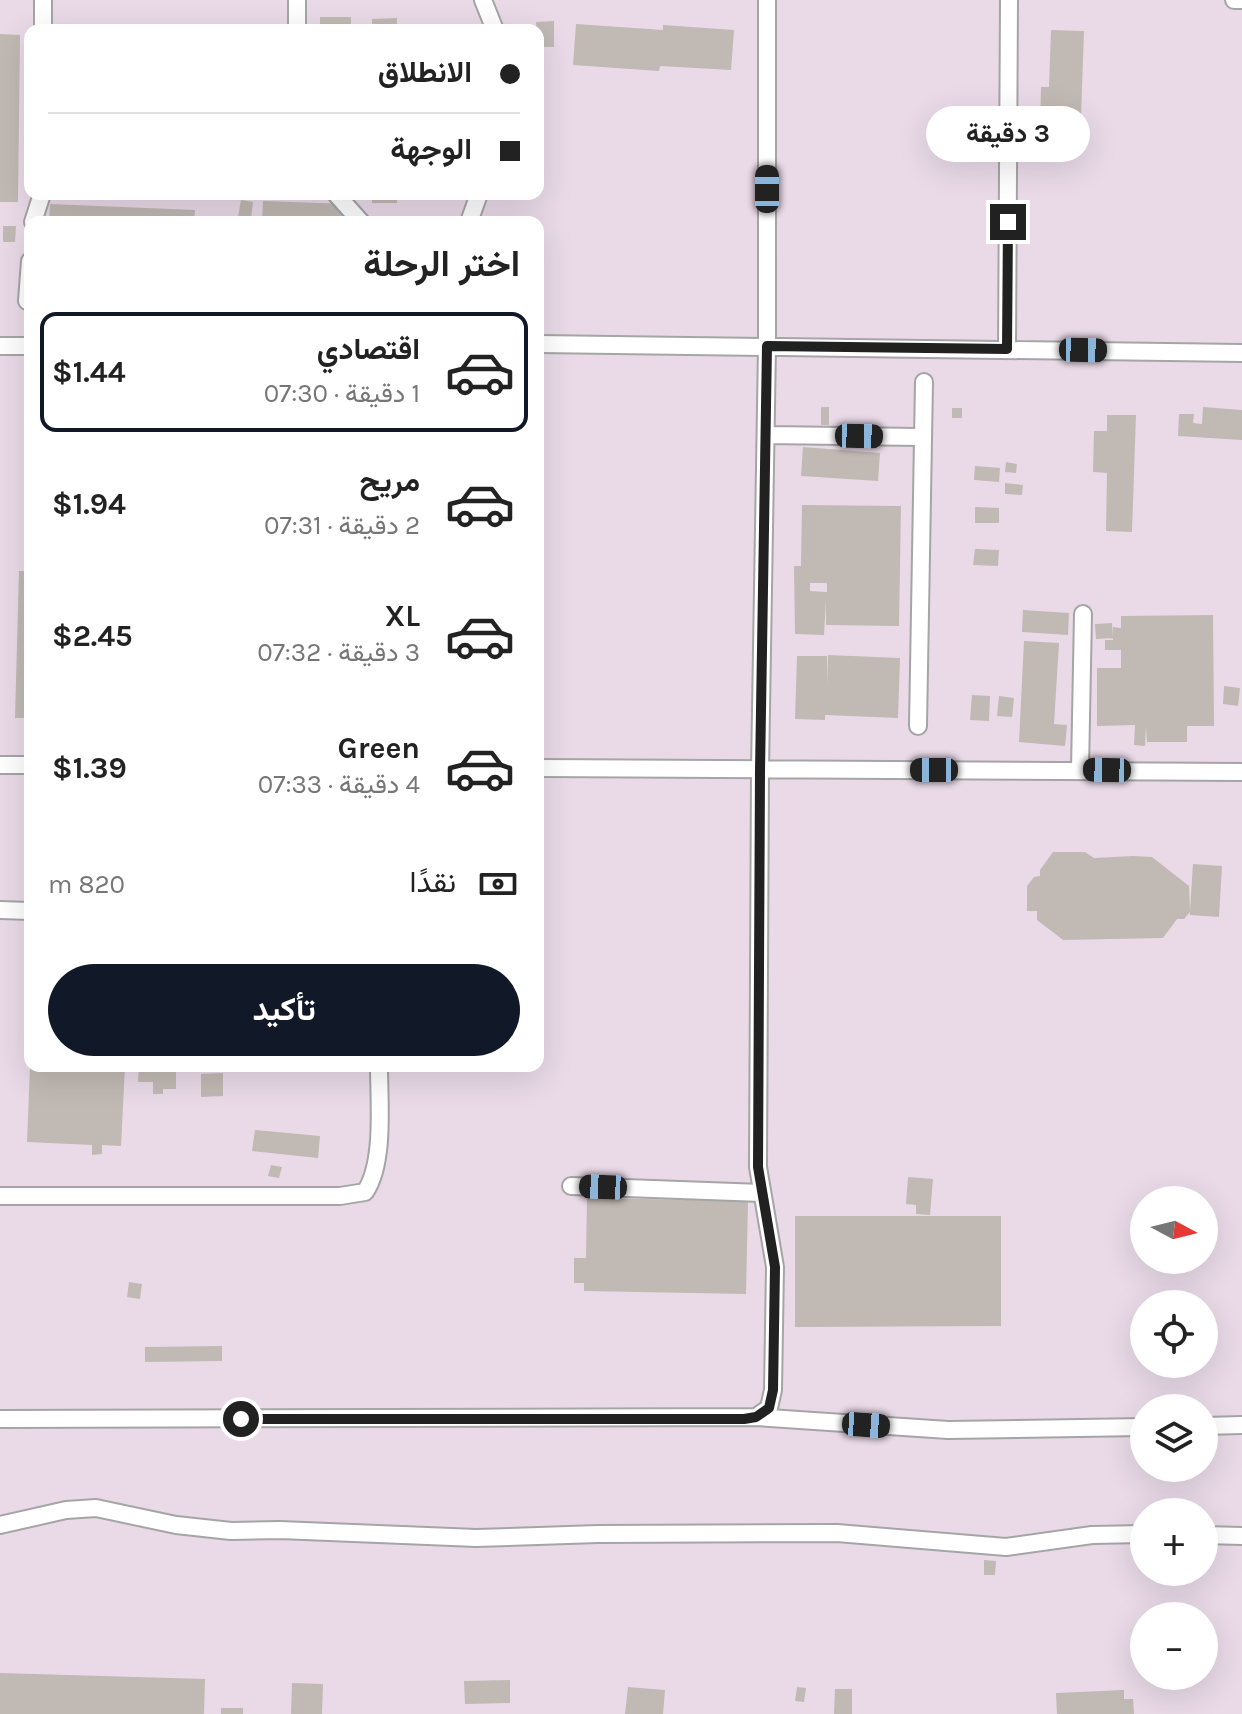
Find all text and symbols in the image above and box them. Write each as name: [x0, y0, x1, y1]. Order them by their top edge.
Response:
text: الانطلاق: [378, 54, 472, 90]
callout: 3 دقيقة: [926, 106, 1090, 162]
text: 3 دقيقة: [966, 118, 1050, 149]
text: الوجهة: [390, 131, 472, 167]
car: [755, 165, 779, 213]
route end: [990, 204, 1026, 240]
text: اختر الرحلة: [363, 243, 520, 285]
text: اقتصادي: [317, 331, 420, 367]
icon: car: [444, 336, 516, 408]
car: [1059, 338, 1107, 362]
text: $1.44: [52, 354, 126, 390]
text: 1 دقيقة · 07:30: [264, 378, 420, 409]
car: [835, 424, 883, 448]
text: مريح: [360, 463, 420, 499]
icon: car: [444, 468, 516, 540]
text: $1.94: [52, 486, 126, 522]
text: 2 دقيقة · 07:31: [264, 510, 420, 541]
text: XL: [385, 598, 420, 634]
icon: car: [444, 600, 516, 672]
text: $2.45: [52, 618, 133, 654]
text: 3 دقيقة · 07:32: [257, 637, 420, 668]
text: Green: [337, 730, 420, 766]
icon: car: [444, 732, 516, 804]
text: $1.39: [52, 750, 127, 786]
car: [910, 758, 958, 782]
car: [1083, 758, 1131, 782]
text: 4 دقيقة · 07:33: [258, 769, 420, 800]
icon: cash: [476, 862, 520, 906]
text: نقدًا: [410, 864, 456, 900]
text: 820 m: [48, 869, 125, 900]
button: تأكيد: [48, 964, 520, 1056]
car: [579, 1174, 627, 1200]
north arrow: [1130, 1186, 1218, 1274]
map controls: [1130, 1186, 1218, 1690]
button: locate: [1130, 1290, 1218, 1378]
button: layers: [1130, 1394, 1218, 1482]
route start: [223, 1401, 259, 1437]
car: [841, 1411, 891, 1439]
button: +: [1130, 1498, 1218, 1586]
button: −: [1130, 1602, 1218, 1690]

